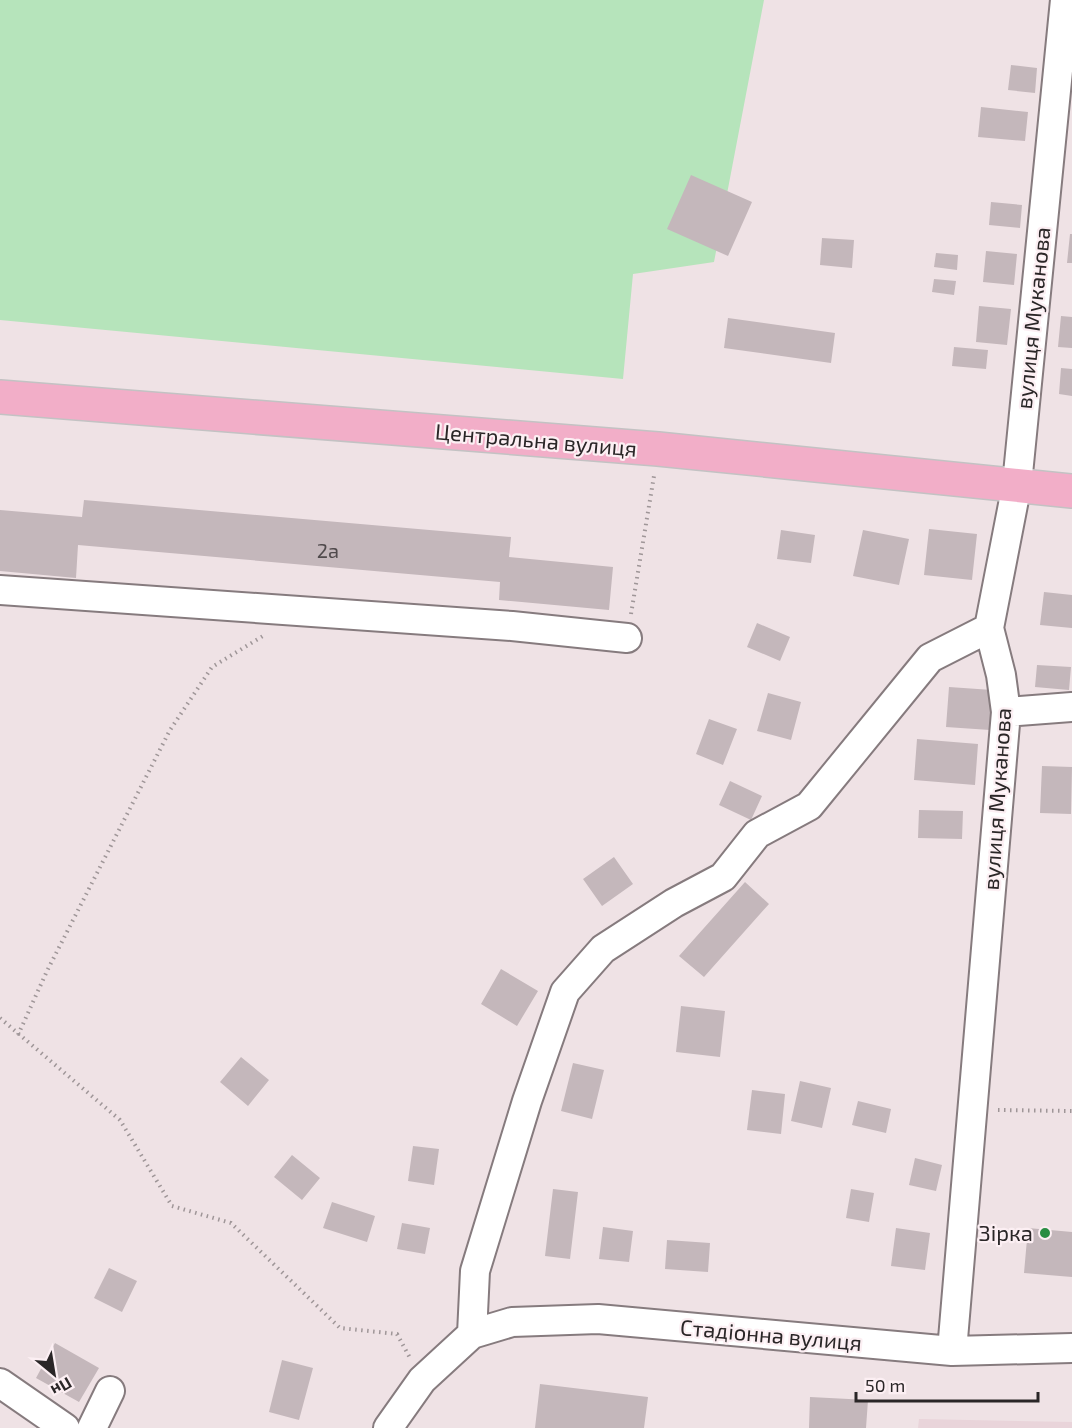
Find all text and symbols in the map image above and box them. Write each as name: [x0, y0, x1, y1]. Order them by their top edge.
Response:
street label: вулиця Муканова: [1010, 226, 1055, 410]
street label: Центральна вулиця: [434, 417, 638, 462]
house number: 2а: [317, 538, 339, 562]
street label: вулиця Муканова: [977, 707, 1016, 891]
place label: Зірка: [979, 1219, 1033, 1245]
marker: Зірка: [1038, 1226, 1052, 1240]
street label: Стадіонна вулиця: [679, 1313, 863, 1356]
north arrow: [24, 1344, 84, 1404]
scale bar: [856, 1365, 1038, 1403]
text: Пн: [48, 1374, 76, 1401]
text: 50 m: [865, 1374, 905, 1396]

